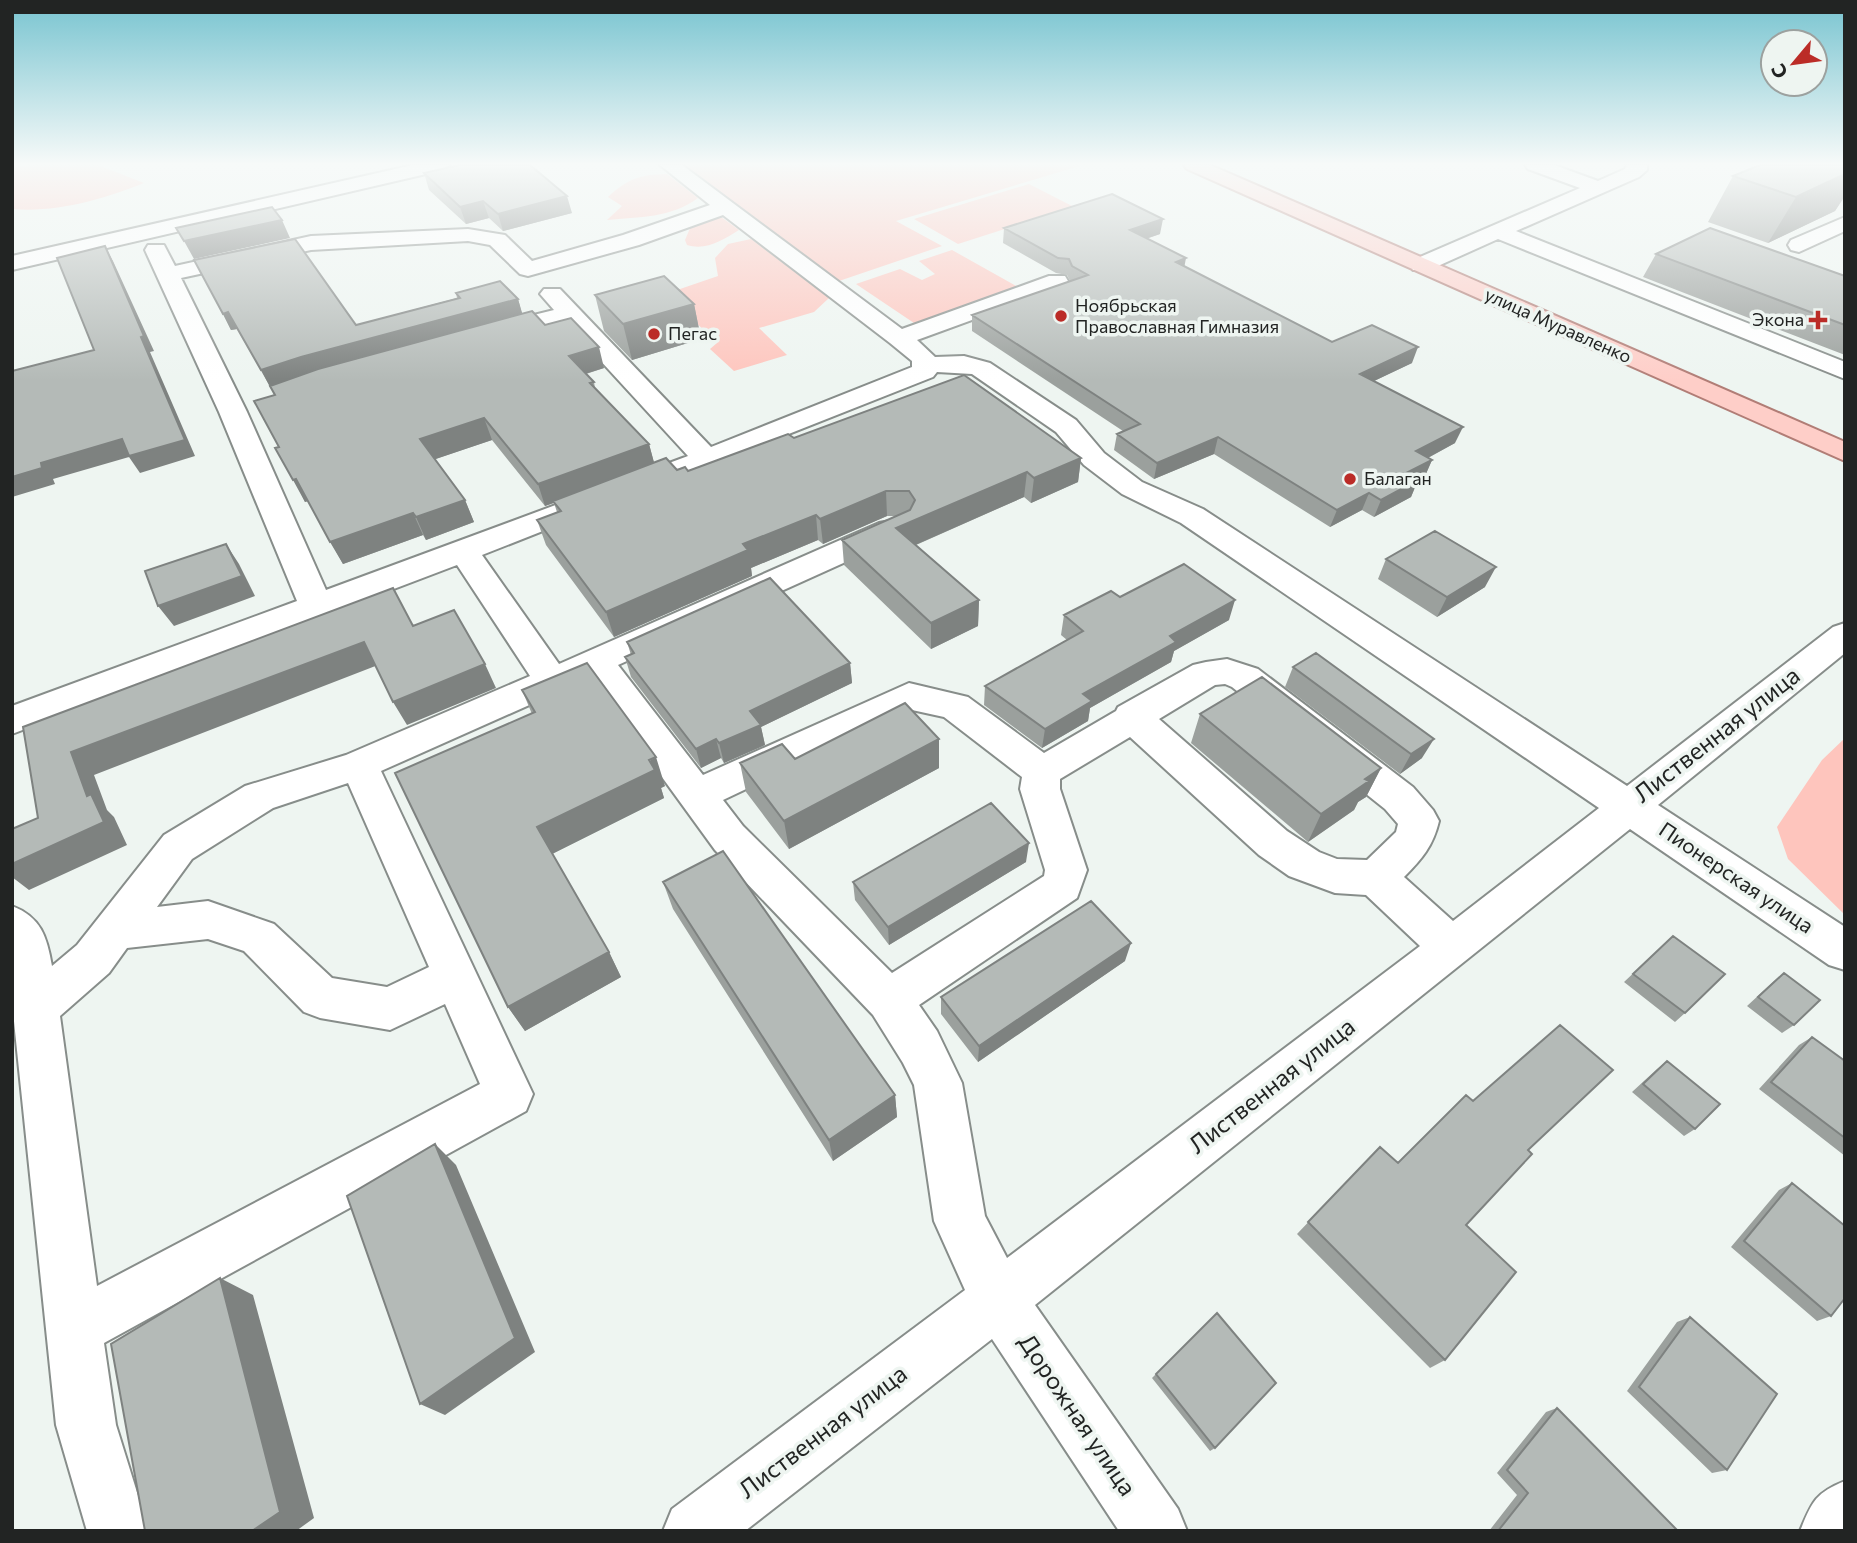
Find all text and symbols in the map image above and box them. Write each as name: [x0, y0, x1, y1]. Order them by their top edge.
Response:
north arrow: [1759, 28, 1829, 98]
text: С: [1765, 60, 1792, 83]
street label: улица Муравленко: [1482, 283, 1635, 367]
place label: Ноябрьская Православная Гимназия: [1075, 294, 1279, 337]
marker: Ноябрьская Православная Гимназия: [1053, 308, 1069, 324]
place label: Экона: [1752, 308, 1804, 330]
marker: Экона: [1810, 312, 1826, 328]
place label: Пегас: [668, 322, 717, 344]
marker: Пегас: [646, 326, 662, 342]
place label: Балаган: [1364, 467, 1432, 489]
marker: Балаган: [1342, 471, 1358, 487]
street label: Лиственная улица: [1627, 660, 1805, 808]
street label: Пионерская улица: [1655, 816, 1819, 938]
street label: Лиственная улица: [1182, 1011, 1360, 1159]
street label: Дорожная улица: [1013, 1328, 1143, 1501]
street label: Лиственная улица: [732, 1358, 912, 1503]

